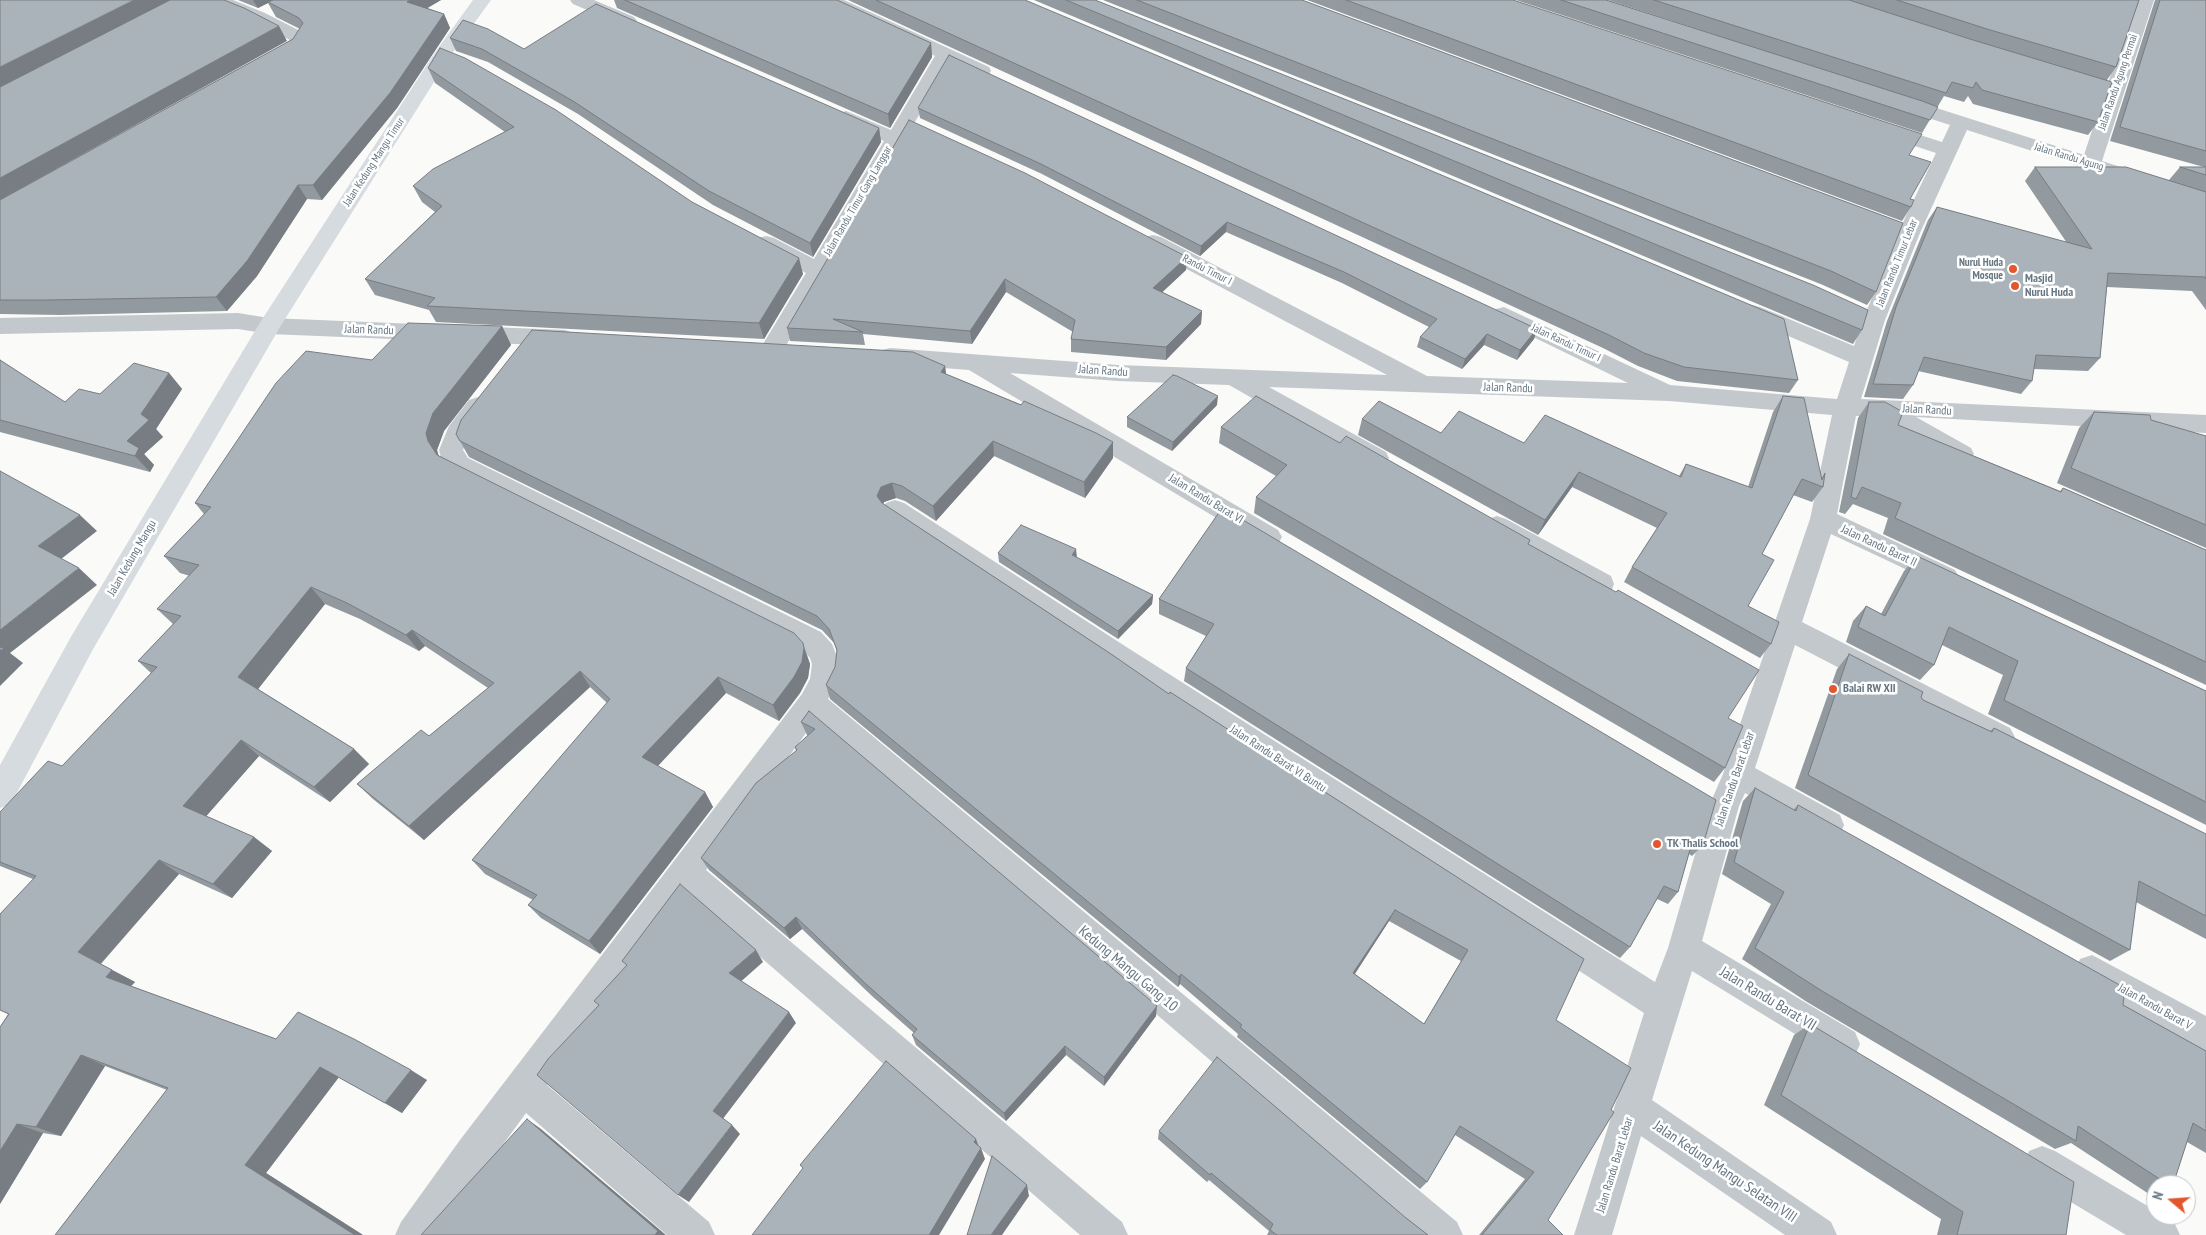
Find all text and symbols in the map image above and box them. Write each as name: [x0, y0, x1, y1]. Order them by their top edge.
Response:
street label: Jalan Randu Agung Permai: [2095, 32, 2141, 132]
street label: Jalan Kedung Mangu Timur: [341, 115, 407, 209]
street label: Jalan Randu Agung: [2033, 140, 2105, 174]
street label: Jalan Randu Timur Gang Langgar: [821, 144, 895, 258]
street label: Jalan Randu Timur Lebar: [1873, 217, 1921, 309]
street label: Randu Timur I: [1180, 252, 1234, 288]
place label: Nurul Huda Mosque: [1959, 256, 2003, 282]
marker: Nurul Huda Mosque: [2007, 263, 2019, 275]
place label: Masjid Nurul Huda: [2025, 272, 2073, 300]
marker: Masjid Nurul Huda: [2009, 280, 2021, 292]
street label: Jalan Randu Timur I: [1529, 321, 1603, 365]
street label: Jalan Randu: [344, 322, 394, 338]
street label: Jalan Randu: [1078, 362, 1128, 380]
street label: Jalan Randu: [1483, 380, 1533, 396]
street label: Jalan Randu: [1902, 402, 1952, 418]
street label: Jalan Randu Barat VI: [1166, 471, 1246, 527]
street label: Jalan Kedung Mangu: [105, 518, 159, 598]
street label: Jalan Randu Barat II: [1839, 522, 1919, 570]
place label: Balai RW XII: [1843, 682, 1896, 696]
marker: Balai RW XII: [1827, 683, 1839, 695]
street label: Jalan Randu Barat VI Buntu: [1227, 723, 1329, 795]
street label: Jalan Randu Barat Lebar: [1712, 730, 1758, 828]
place label: TK Thalis School: [1667, 837, 1738, 851]
marker: TK Thalis School: [1651, 838, 1663, 850]
street label: Kedung Mangu Gang 10: [1075, 922, 1181, 1016]
street label: Jalan Randu Barat VII: [1717, 963, 1819, 1035]
street label: Jalan Randu Barat V: [2116, 981, 2194, 1033]
street label: Jalan Randu Barat Lebar: [1594, 1116, 1636, 1214]
street label: Jalan Kedung Mangu Selatan VIII: [1650, 1117, 1800, 1227]
north arrow: [2146, 1175, 2196, 1225]
text: N: [2148, 1189, 2167, 1202]

